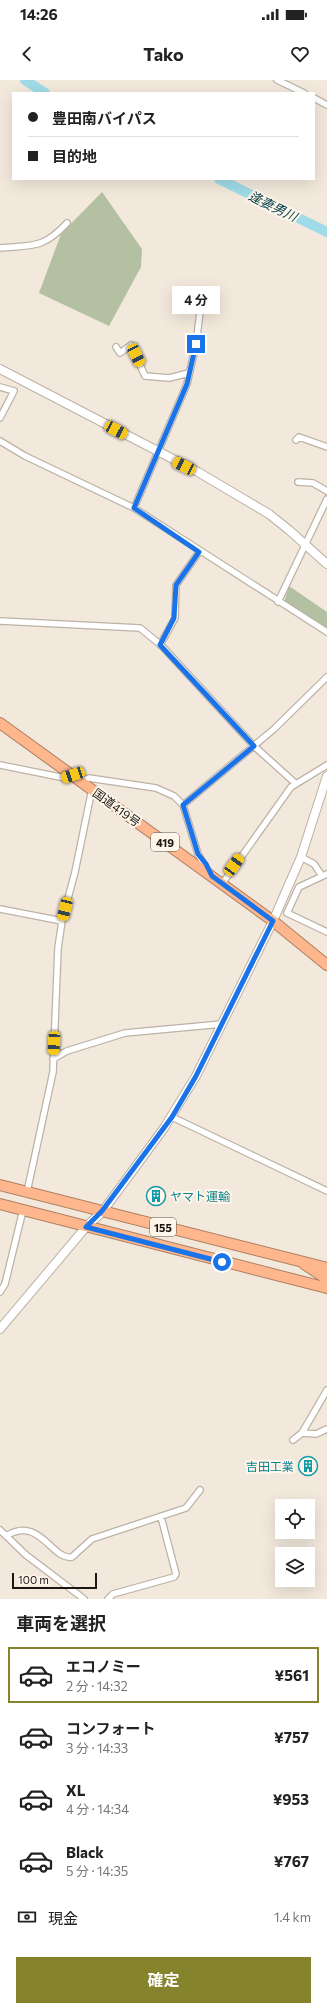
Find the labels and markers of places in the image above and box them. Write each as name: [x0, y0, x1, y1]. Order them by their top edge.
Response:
building icon: ヤマト運輸: [145, 1185, 167, 1207]
place label: ヤマト運輸: [170, 1189, 230, 1203]
building icon: 吉田工業: [297, 1455, 319, 1477]
place label: 吉田工業: [246, 1459, 294, 1473]

